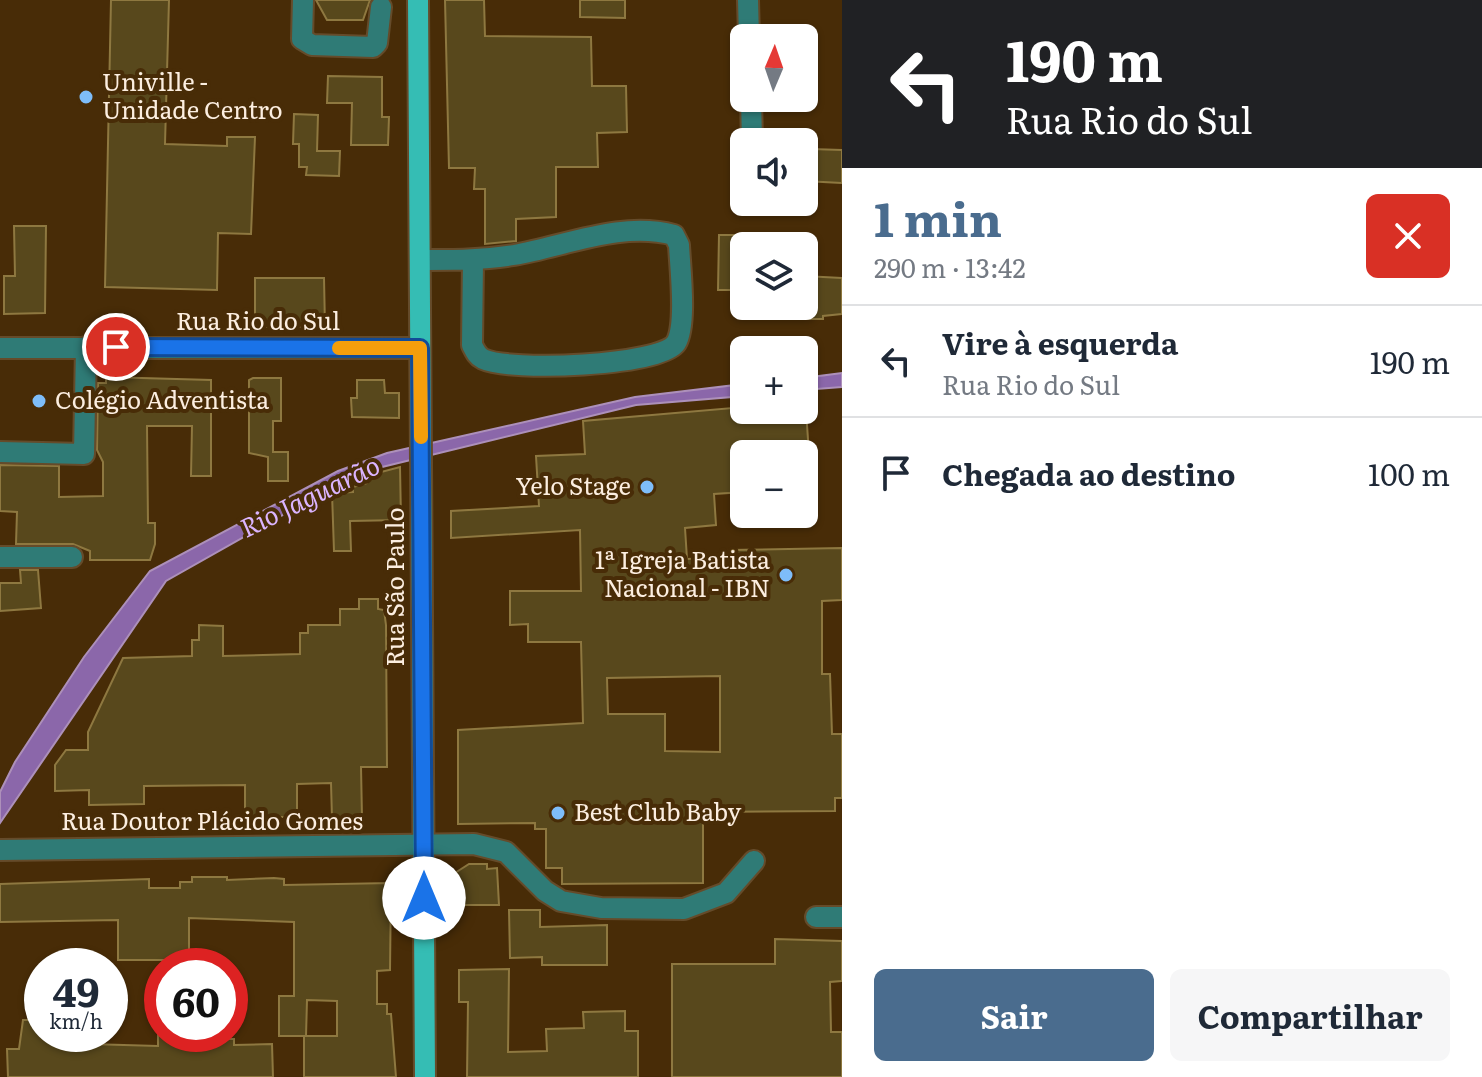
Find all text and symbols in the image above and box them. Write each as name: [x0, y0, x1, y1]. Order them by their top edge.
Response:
text: 190 m: [1006, 16, 1163, 99]
north arrow: [730, 24, 818, 112]
map controls: [730, 24, 818, 528]
icon: left: [874, 32, 978, 136]
place label: Univille - Unidade Centro: [102, 63, 283, 126]
marker: Univille - Unidade Centro: [77, 88, 95, 106]
text: Rua Rio do Sul: [1006, 92, 1252, 145]
button: sound: [730, 128, 818, 216]
text: 1 min: [874, 181, 1002, 252]
button: close: [1366, 194, 1450, 278]
button: layers: [730, 232, 818, 320]
text: 290 m · 13:42: [874, 247, 1026, 286]
street label: Rua Rio do Sul: [176, 302, 340, 337]
pin: [82, 313, 150, 381]
text: Vire à esquerda: [942, 320, 1178, 364]
icon: arrive: [94, 325, 138, 369]
button: +: [730, 336, 818, 424]
icon: left: [874, 339, 918, 383]
text: 190 m: [1370, 339, 1450, 383]
text: Rua Rio do Sul: [942, 364, 1120, 403]
place label: Colégio Adventista: [55, 381, 269, 416]
marker: Colégio Adventista: [30, 392, 48, 410]
button: −: [730, 440, 818, 528]
water label: Rio Jaguarão: [232, 444, 386, 545]
icon: arrive: [874, 451, 918, 495]
text: Chegada ao destino: [942, 451, 1235, 495]
text: 100 m: [1368, 451, 1450, 495]
place label: Yelo Stage: [515, 467, 631, 502]
marker: Yelo Stage: [638, 478, 656, 496]
street label: Rua São Paulo: [376, 508, 411, 666]
place label: 1ª Igreja Batista Nacional - IBN: [595, 541, 770, 604]
marker: 1ª Igreja Batista Nacional - IBN: [777, 566, 795, 584]
place label: Best Club Baby: [574, 793, 742, 828]
street label: Rua Doutor Plácido Gomes: [61, 802, 363, 837]
marker: Best Club Baby: [549, 804, 567, 822]
position arrow: [382, 856, 466, 940]
speed limit sign: 60: [144, 948, 248, 1052]
text: 49: [52, 960, 100, 1019]
button: Sair: [874, 969, 1154, 1061]
button: Compartilhar: [1170, 969, 1450, 1061]
text: km/h: [49, 1005, 103, 1035]

